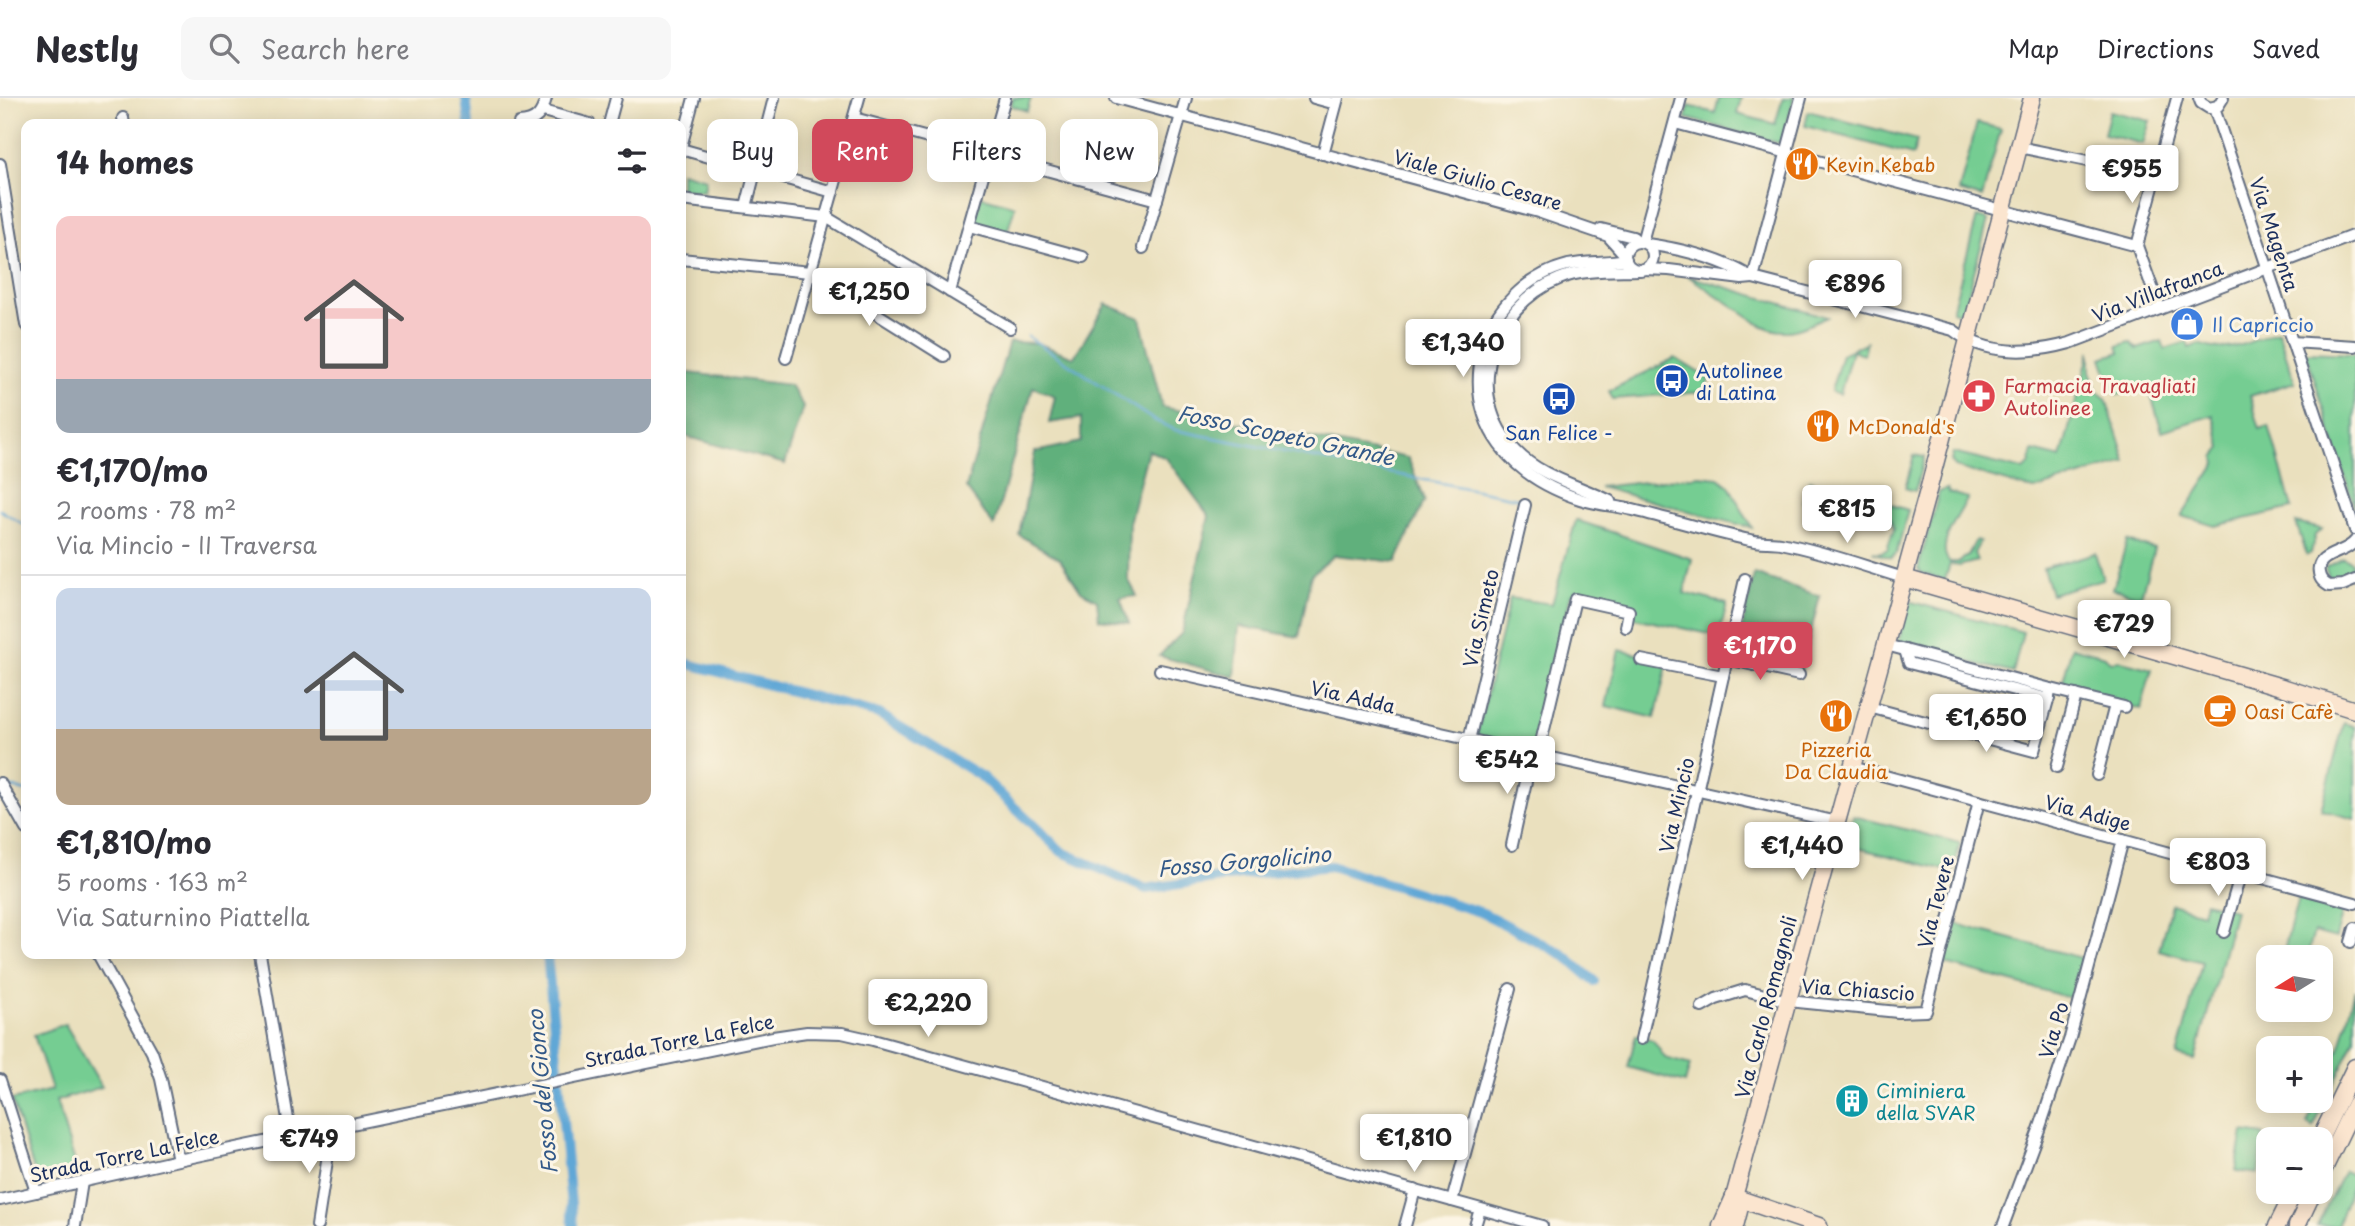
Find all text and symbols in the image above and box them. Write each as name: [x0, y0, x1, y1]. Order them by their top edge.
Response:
search box: [181, 17, 671, 80]
text: Nestly: [35, 23, 139, 73]
icon: search: [205, 29, 243, 67]
text: Search here: [261, 29, 410, 68]
text: Map: [2008, 30, 2059, 66]
text: Directions: [2097, 30, 2214, 66]
text: Saved: [2252, 30, 2320, 66]
chip: Buy: [707, 119, 798, 182]
chip: Rent: [812, 119, 913, 182]
chip: Filters: [927, 119, 1046, 182]
chip: New: [1060, 119, 1158, 182]
text: 14 homes: [56, 139, 194, 184]
icon: filters: [613, 142, 651, 180]
street label: Viale Giulio Cesare: [1390, 142, 1566, 216]
restaurant icon: Kevin Kebab: [1783, 145, 1821, 183]
pin: €955: [2091, 146, 2173, 205]
place label: Kevin Kebab: [1826, 150, 1935, 178]
text: €955: [2101, 150, 2163, 185]
street label: Via Magenta: [2243, 173, 2307, 295]
street label: Via Villafranca: [2088, 253, 2227, 329]
pin: €896: [1814, 260, 1896, 320]
icon: home: [291, 261, 417, 387]
text: €896: [1825, 265, 1885, 300]
pin: €1,250: [812, 268, 926, 328]
text: €1,250: [828, 273, 910, 308]
shop icon: Il Capriccio: [2168, 305, 2206, 343]
place label: Il Capriccio: [2212, 310, 2314, 338]
pin: €1,340: [1406, 320, 1520, 379]
text: €1,340: [1421, 324, 1505, 359]
place label: Autolinee di Latina: [1696, 356, 1783, 406]
bus stop icon: Autolinee di Latina: [1653, 362, 1691, 400]
place label: Farmacia Travagliati Autolinee: [2004, 371, 2196, 421]
pharmacy icon: Farmacia Travagliati Autolinee: [1960, 377, 1998, 415]
bus stop icon: San Felice -: [1540, 380, 1578, 418]
water label: Fosso Scopeto Grande: [1175, 395, 1399, 473]
restaurant icon: McDonald's: [1804, 407, 1842, 445]
place label: McDonald's: [1848, 412, 1955, 440]
place label: San Felice -: [1505, 418, 1613, 446]
text: €1,170/mo: [56, 447, 208, 492]
pin: €815: [1806, 486, 1888, 545]
text: €815: [1818, 490, 1876, 525]
text: 2 rooms · 78 m²: [56, 492, 236, 527]
text: Via Mincio - II Traversa: [56, 527, 317, 562]
street label: Via Simeto: [1455, 566, 1505, 670]
pin: €729: [2083, 601, 2165, 660]
text: €729: [2094, 605, 2154, 640]
pin: €1,170: [1703, 622, 1817, 682]
text: €1,170: [1723, 627, 1797, 662]
icon: home: [291, 633, 417, 759]
street label: Via Adda: [1308, 673, 1399, 719]
cafe icon: Oasi Cafè: [2201, 692, 2239, 730]
pin: €1,650: [1929, 694, 2043, 754]
restaurant icon: Pizzeria Da Claudia: [1817, 697, 1855, 735]
place label: Oasi Cafè: [2244, 697, 2333, 725]
text: €1,650: [1945, 699, 2027, 734]
place label: Pizzeria Da Claudia: [1784, 735, 1888, 785]
pin: €542: [1466, 736, 1548, 796]
text: €542: [1475, 741, 1539, 776]
street label: Via Mincio: [1651, 754, 1701, 856]
street label: Via Adige: [2042, 787, 2134, 837]
text: €1,810/mo: [56, 819, 211, 864]
pin: €1,440: [1745, 822, 1859, 882]
text: €1,440: [1760, 827, 1844, 862]
water label: Fosso Gorgolicino: [1156, 836, 1333, 884]
pin: €803: [2177, 838, 2259, 898]
text: €803: [2186, 843, 2250, 878]
street label: Via Tevere: [1910, 853, 1960, 951]
text: 5 rooms · 163 m²: [56, 864, 248, 899]
text: Via Saturnino Piattella: [56, 899, 310, 934]
street label: Via Carlo Romagnoli: [1727, 912, 1803, 1102]
north arrow: [2256, 945, 2333, 1022]
map controls: [2256, 945, 2333, 1204]
street label: Via Chiascio: [1800, 971, 1916, 1007]
pin: €2,220: [871, 979, 985, 1039]
text: €2,220: [884, 984, 972, 1019]
street label: Via Po: [2031, 998, 2075, 1062]
street label: Strada Torre La Felce: [582, 1006, 776, 1074]
water label: Fosso del Gionco: [518, 1007, 564, 1176]
button: +: [2256, 1036, 2333, 1113]
place label: Ciminiera della SVAR: [1876, 1076, 1976, 1126]
building icon: Ciminiera della SVAR: [1833, 1082, 1871, 1120]
pin: €1,810: [1357, 1114, 1471, 1174]
pin: €749: [268, 1116, 350, 1175]
text: €1,810: [1376, 1119, 1452, 1154]
text: €749: [279, 1120, 339, 1155]
street label: Strada Torre La Felce: [27, 1121, 221, 1189]
button: −: [2256, 1127, 2333, 1204]

